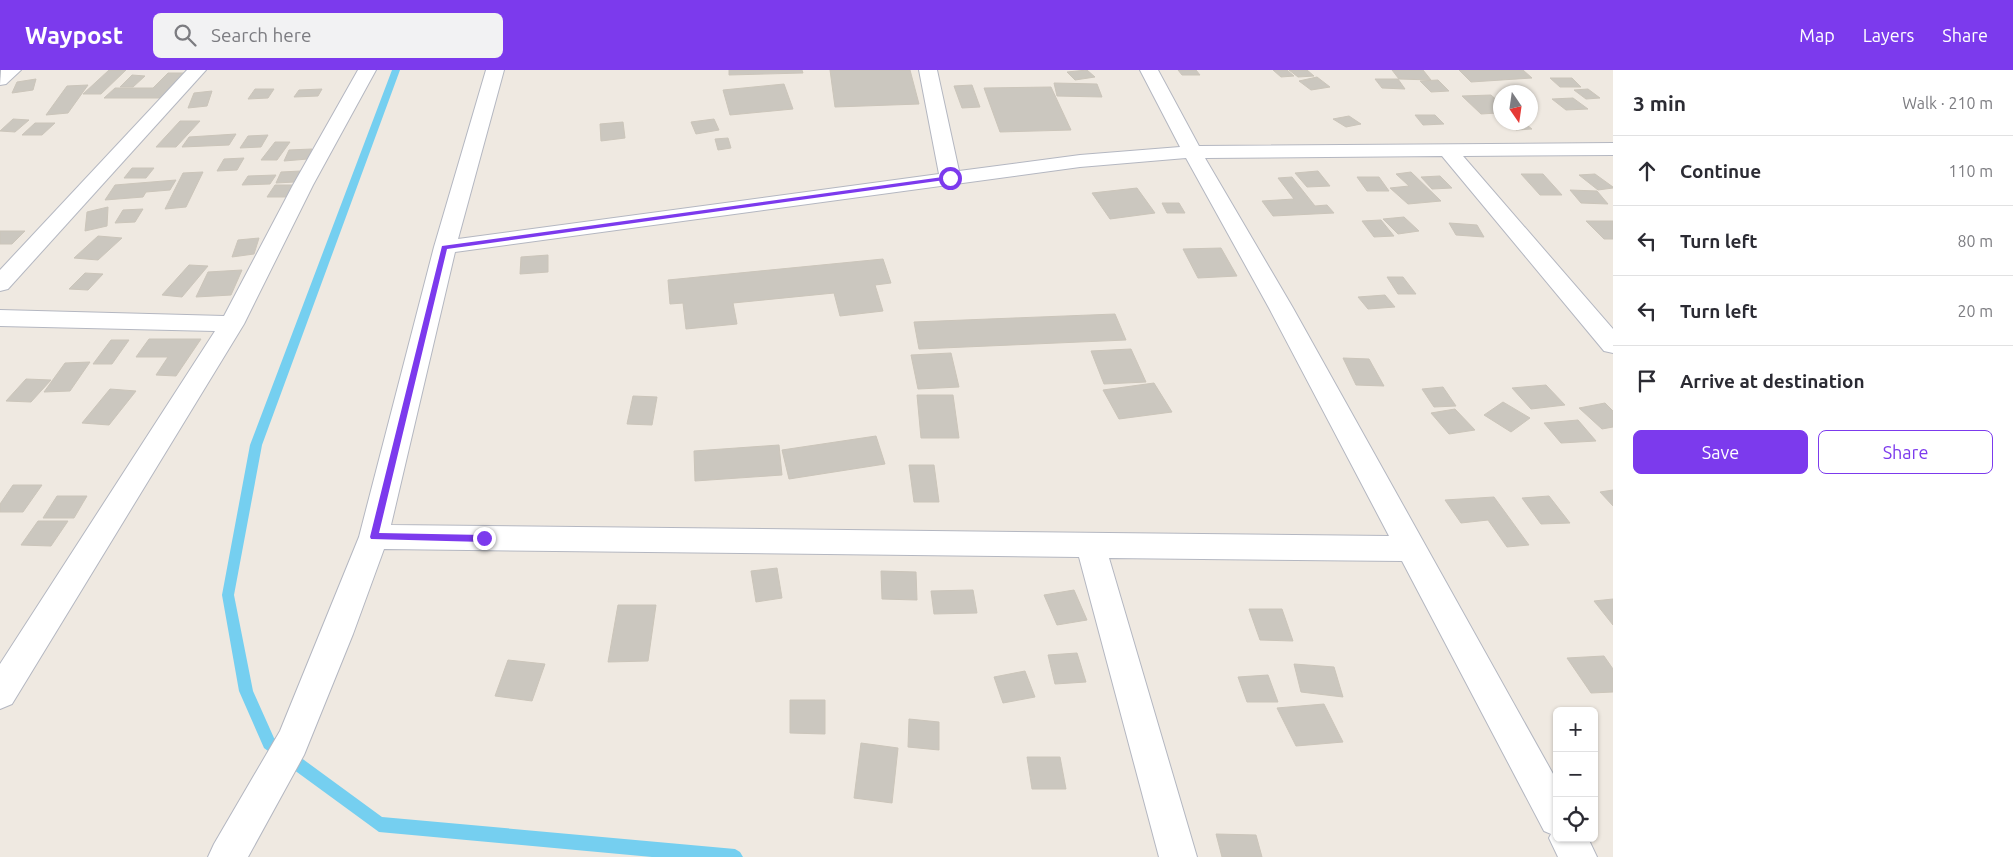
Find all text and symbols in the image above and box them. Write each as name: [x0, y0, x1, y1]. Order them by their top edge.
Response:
search box: [153, 13, 503, 58]
icon: search: [171, 21, 199, 49]
text: Waypost: [25, 22, 123, 49]
text: Search here: [211, 24, 311, 46]
text: Map: [1799, 25, 1835, 45]
text: Layers: [1863, 25, 1914, 45]
text: Share: [1942, 25, 1988, 45]
north arrow: [1493, 85, 1538, 130]
text: 3 min: [1633, 91, 1686, 115]
text: Walk · 210 m: [1902, 94, 1993, 112]
icon: ahead: [1633, 157, 1661, 185]
text: Continue: [1680, 160, 1761, 182]
text: 110 m: [1948, 162, 1993, 180]
route start: [939, 167, 962, 190]
icon: left: [1633, 227, 1661, 255]
text: Turn left: [1680, 230, 1758, 252]
text: 80 m: [1957, 232, 1993, 250]
icon: left: [1633, 297, 1661, 325]
text: Turn left: [1680, 300, 1758, 322]
text: 20 m: [1957, 302, 1993, 320]
icon: arrive: [1633, 367, 1661, 395]
text: Arrive at destination: [1680, 370, 1865, 392]
button: Save: [1633, 430, 1808, 474]
button: Share: [1818, 430, 1993, 474]
route end: [473, 527, 496, 550]
map controls: [1553, 707, 1598, 842]
button: +: [1553, 707, 1598, 752]
button: −: [1553, 752, 1598, 797]
button: locate: [1553, 797, 1598, 842]

